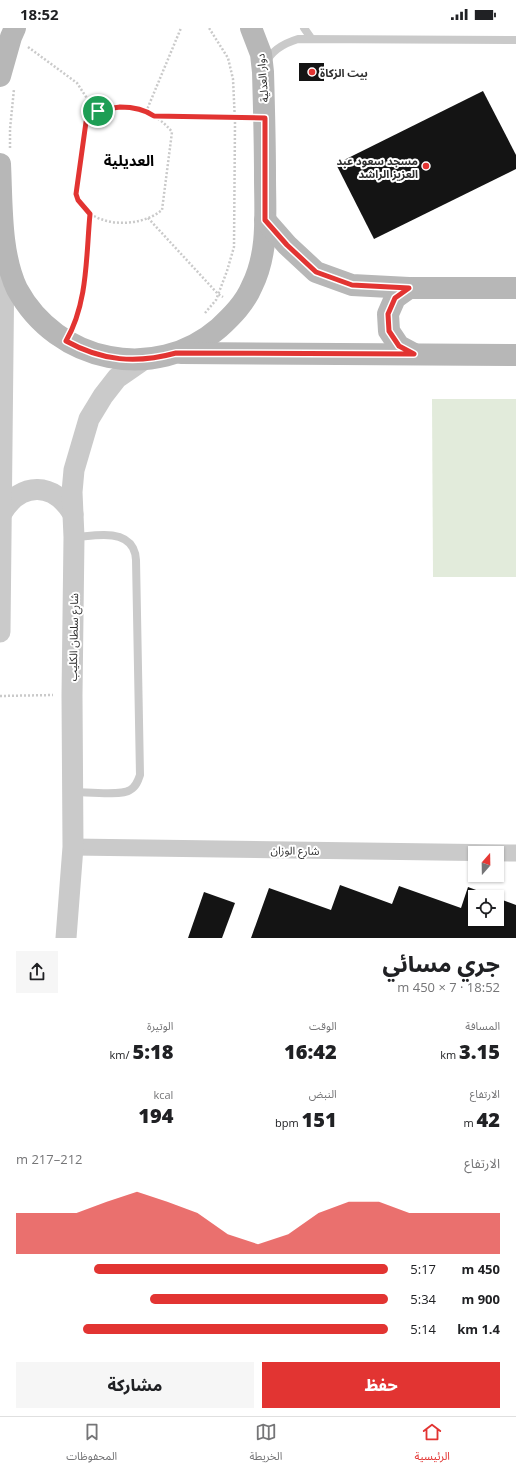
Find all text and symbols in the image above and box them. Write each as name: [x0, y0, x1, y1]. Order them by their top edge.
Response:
text: 18:52: [20, 4, 59, 24]
street label: دوار العدلية: [252, 53, 272, 103]
place label: بيت الزكاة: [320, 65, 368, 80]
marker: بيت الزكاة: [307, 67, 317, 77]
pin: [81, 94, 115, 128]
icon: arrive: [87, 100, 109, 122]
district label: العديلية: [104, 150, 154, 170]
place label: مسجد سعود عبد العزيز الراشد: [337, 153, 418, 181]
marker: مسجد سعود عبد العزيز الراشد: [421, 161, 431, 171]
street label: شارع سلطان الكليب: [65, 592, 82, 681]
street label: شارع الوزان: [270, 842, 320, 859]
north arrow: [468, 846, 504, 882]
map controls: [468, 846, 504, 926]
button: locate: [468, 890, 504, 926]
text: جري مسائي: [382, 948, 500, 978]
button: share: [16, 951, 58, 993]
text: 18:52 · 7 × 450 m: [397, 978, 500, 996]
text: الوتيرة: [147, 1018, 173, 1033]
text: الوقت: [309, 1018, 337, 1033]
text: المسافة: [465, 1018, 500, 1033]
text: 5:18: [132, 1038, 173, 1065]
text: 16:42: [284, 1038, 337, 1065]
text: 3.15: [459, 1038, 500, 1065]
text: /km: [110, 1047, 132, 1062]
text: km: [440, 1047, 459, 1062]
text: النبض: [309, 1086, 337, 1101]
text: الارتفاع: [470, 1086, 500, 1101]
text: kcal: [153, 1087, 173, 1102]
text: 194: [138, 1102, 173, 1129]
text: 151: [302, 1106, 337, 1133]
text: 42: [477, 1106, 500, 1133]
text: bpm: [275, 1115, 302, 1130]
text: m: [464, 1115, 477, 1130]
text: 212–217 m: [16, 1150, 83, 1168]
text: الارتفاع: [464, 1154, 500, 1172]
text: 5:17: [410, 1260, 436, 1278]
text: 450 m: [462, 1260, 500, 1278]
text: 5:34: [410, 1290, 436, 1308]
text: 900 m: [462, 1290, 500, 1308]
text: 5:14: [410, 1320, 436, 1338]
text: 1.4 km: [457, 1320, 500, 1338]
button: مشاركة: [16, 1362, 254, 1408]
button: حفظ: [262, 1362, 500, 1408]
tab: المحفوظات: [66, 1421, 117, 1468]
tab: الخريطة: [249, 1421, 282, 1468]
tab: الرئيسية: [415, 1421, 450, 1468]

